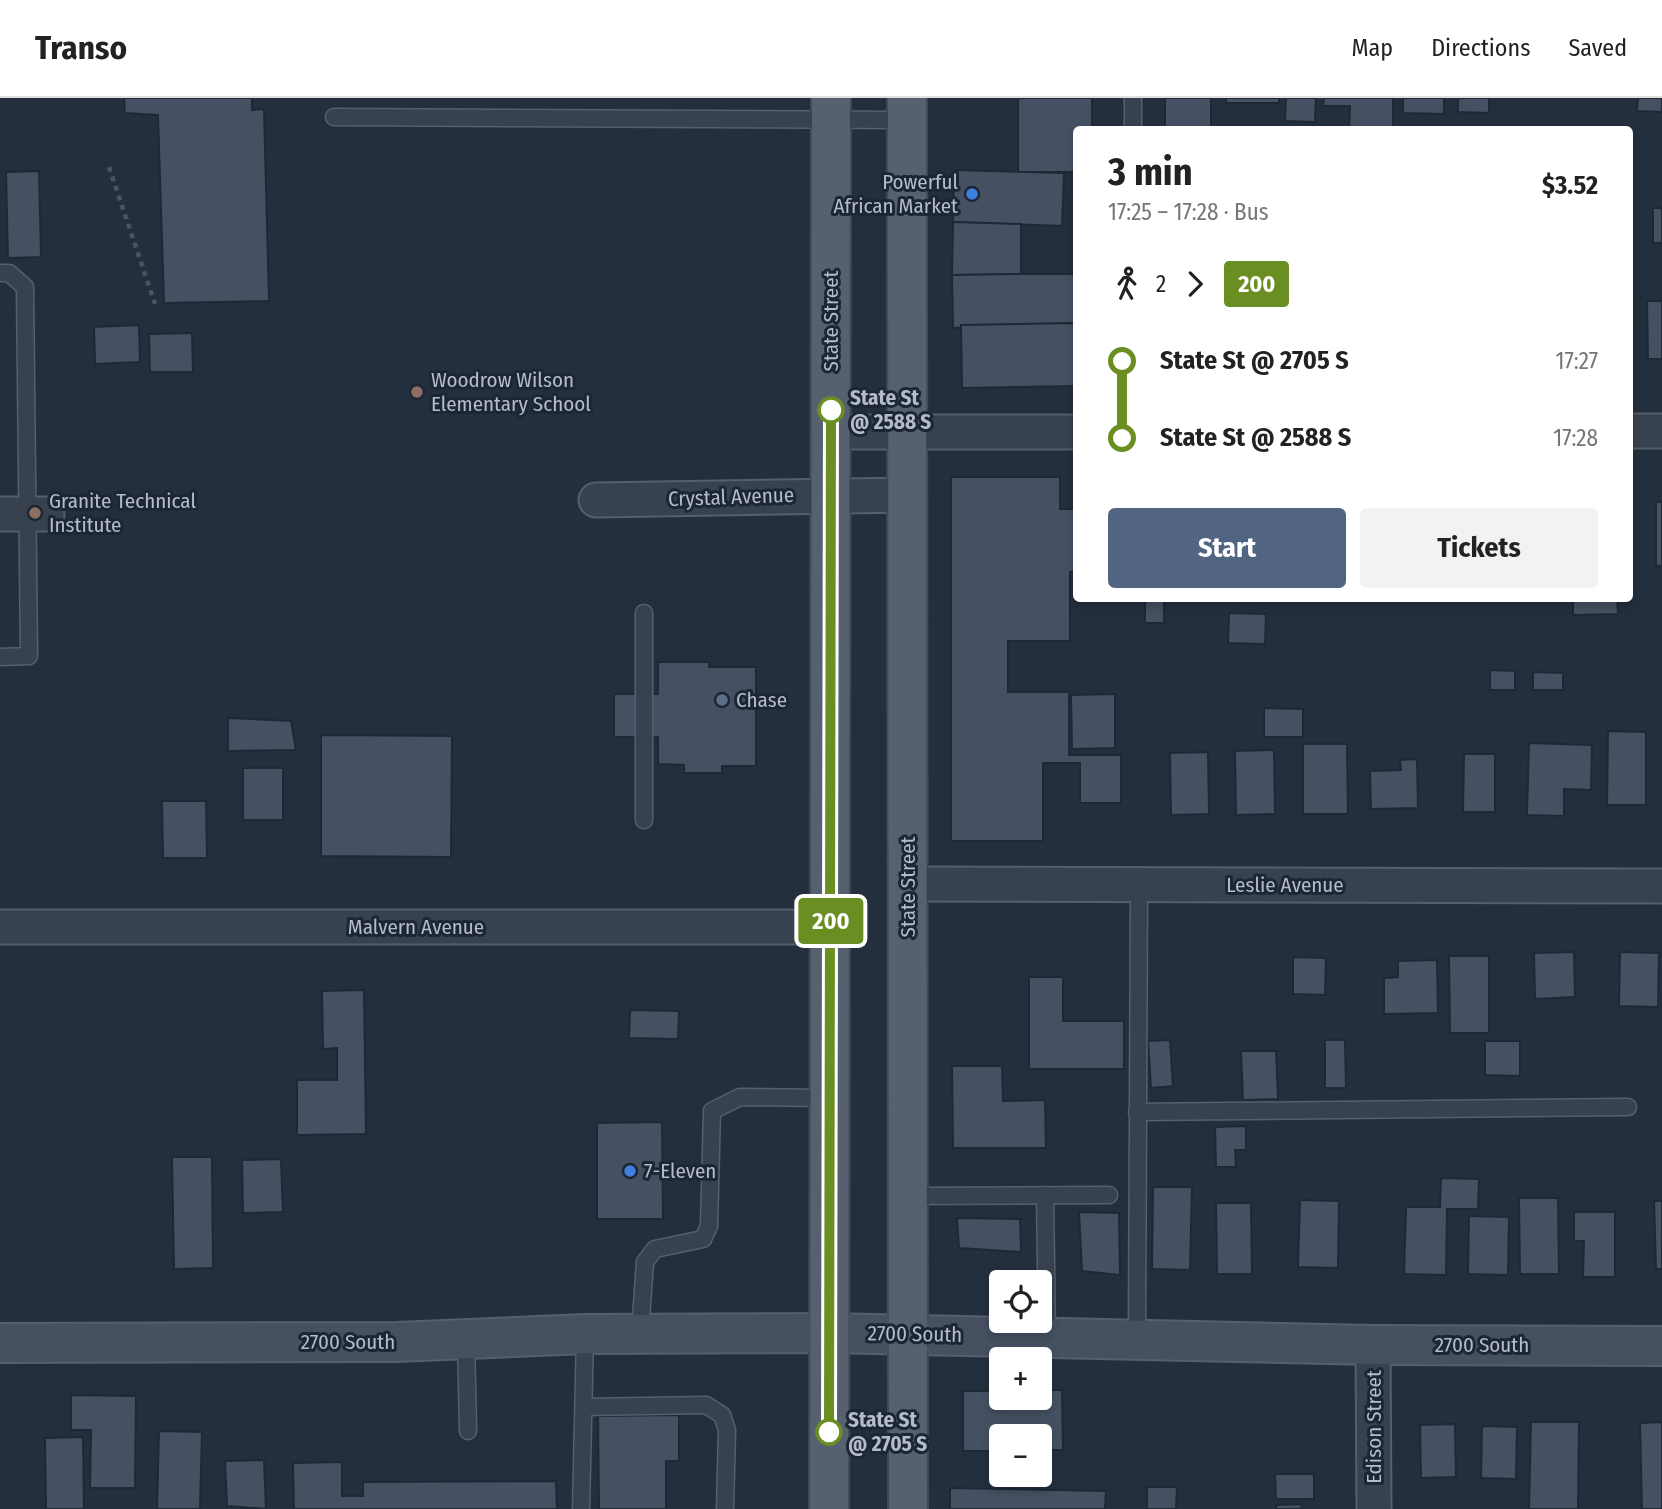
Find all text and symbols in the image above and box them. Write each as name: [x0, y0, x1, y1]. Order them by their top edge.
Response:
text: Transo: [35, 28, 127, 68]
text: Map: [1352, 34, 1393, 62]
text: Directions: [1431, 34, 1530, 62]
text: Saved: [1568, 34, 1627, 62]
text: 3 min: [1108, 149, 1193, 195]
place label: Powerful African Market: [833, 169, 958, 219]
text: $3.52: [1542, 170, 1598, 201]
marker: Powerful African Market: [964, 186, 980, 202]
text: 17:25 – 17:28 · Bus: [1108, 198, 1269, 226]
icon: walk: [1108, 265, 1146, 303]
icon: forward: [1176, 265, 1214, 303]
street label: State Street: [818, 270, 844, 371]
text: 2: [1156, 270, 1166, 298]
text: 200: [1238, 270, 1275, 298]
text: State St @ 2705 S: [1160, 345, 1349, 376]
text: 17:27: [1556, 347, 1598, 375]
place label: Woodrow Wilson Elementary School: [431, 367, 591, 417]
marker: Woodrow Wilson Elementary School: [409, 384, 425, 400]
place label: State St @ 2588 S: [850, 385, 931, 435]
marker: State St @ 2588 S: [818, 397, 844, 423]
text: State St @ 2588 S: [1160, 422, 1351, 453]
text: 17:28: [1553, 424, 1598, 452]
street label: Crystal Avenue: [667, 482, 795, 512]
place label: Granite Technical Institute: [49, 488, 196, 538]
marker: Granite Technical Institute: [27, 505, 43, 521]
button: Start: [1108, 508, 1346, 588]
button: Tickets: [1360, 508, 1598, 588]
place label: Chase: [736, 687, 787, 713]
marker: Chase: [714, 692, 730, 708]
street label: State Street: [895, 836, 921, 937]
street label: Leslie Avenue: [1226, 872, 1344, 898]
line badge: 200: [791, 898, 871, 944]
text: 200: [812, 907, 850, 935]
street label: Malvern Avenue: [348, 914, 484, 940]
place label: 7-Eleven: [644, 1158, 716, 1184]
marker: 7-Eleven: [622, 1163, 638, 1179]
map controls: [989, 1270, 1052, 1487]
button: locate: [989, 1270, 1052, 1333]
street label: 2700 South: [867, 1320, 963, 1348]
street label: 2700 South: [301, 1329, 395, 1355]
street label: 2700 South: [1435, 1332, 1529, 1358]
button: +: [989, 1347, 1052, 1410]
street label: Edison Street: [1361, 1370, 1387, 1484]
place label: State St @ 2705 S: [848, 1407, 927, 1457]
marker: State St @ 2705 S: [816, 1419, 842, 1445]
button: −: [989, 1424, 1052, 1487]

